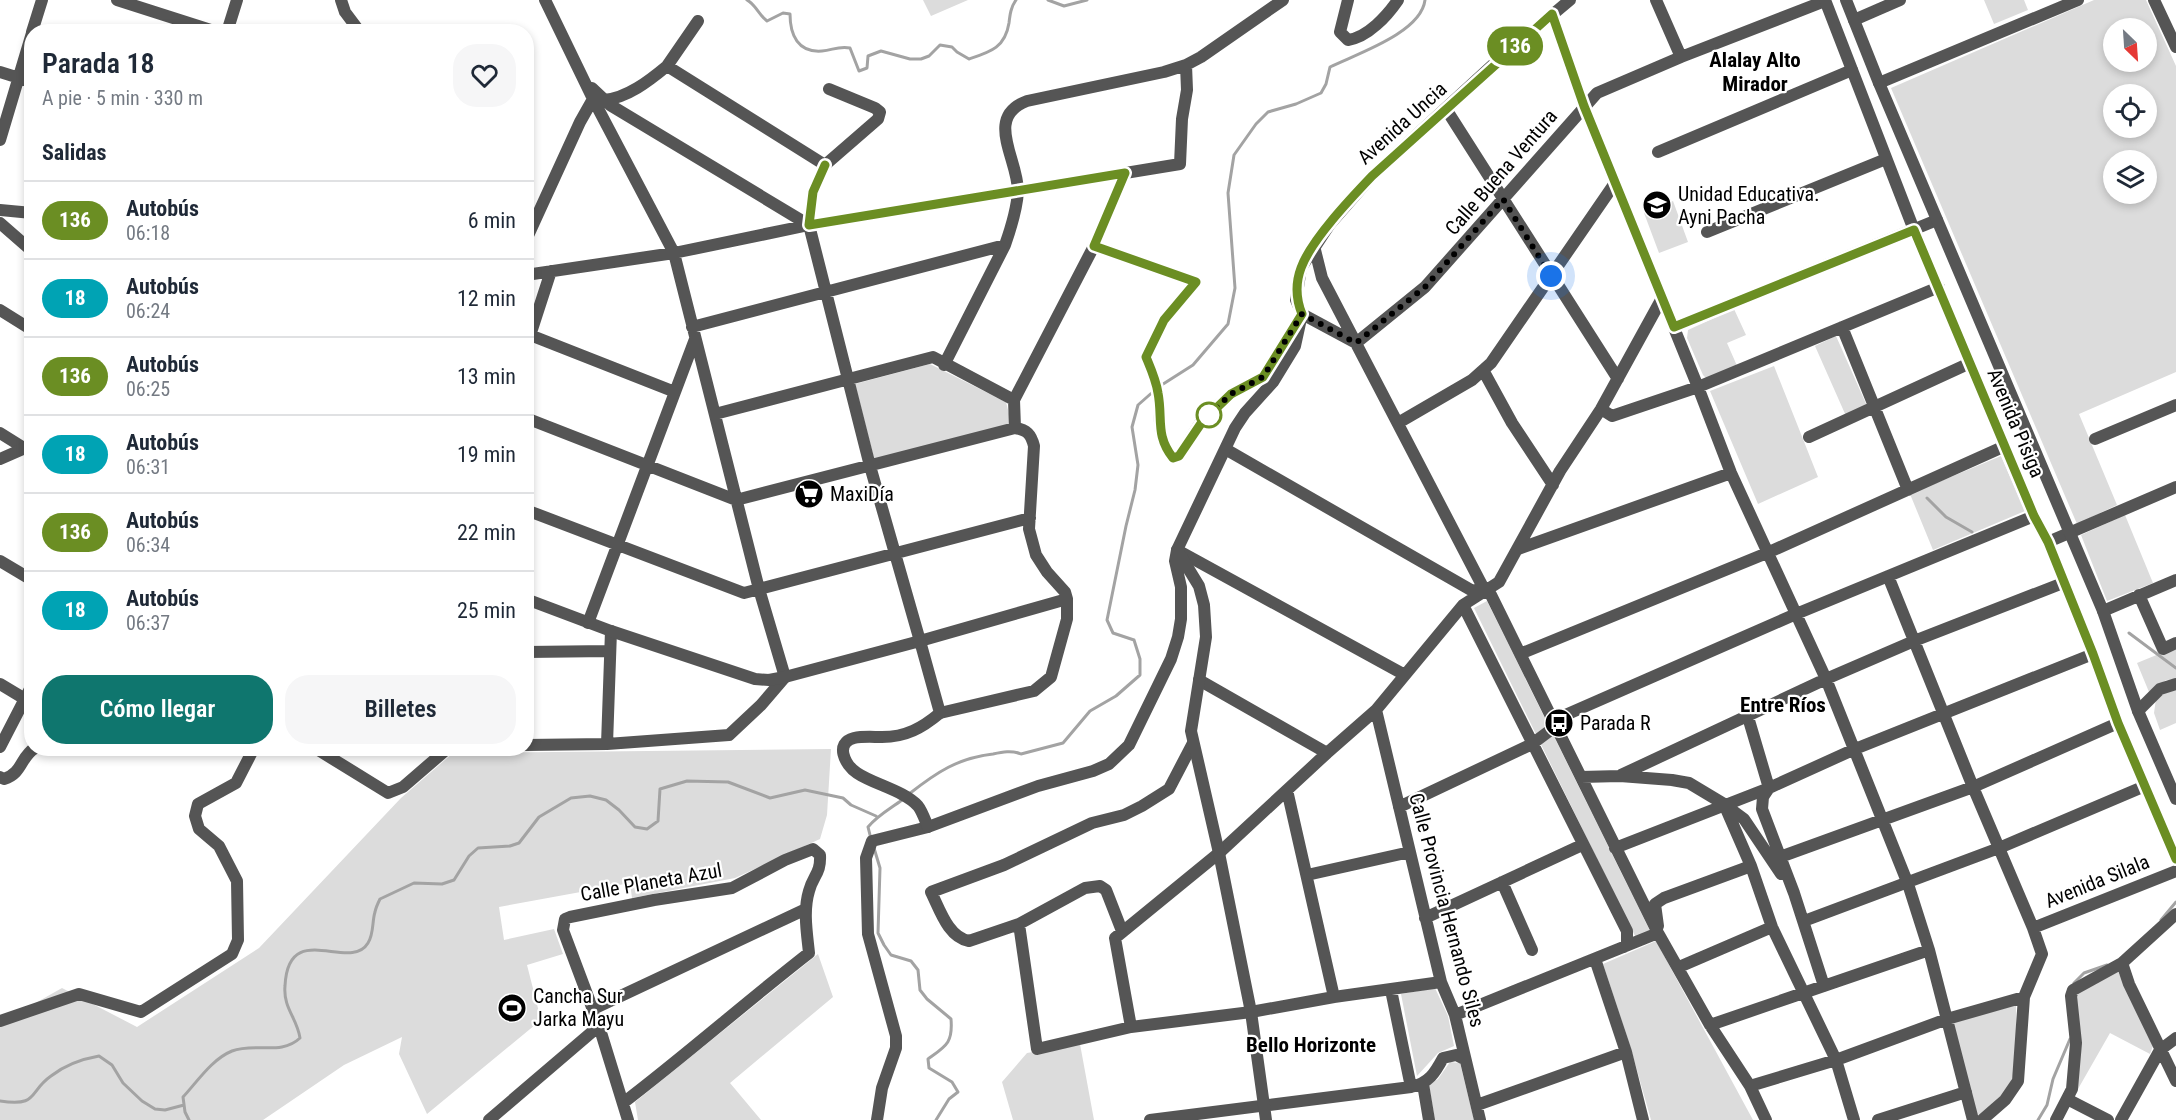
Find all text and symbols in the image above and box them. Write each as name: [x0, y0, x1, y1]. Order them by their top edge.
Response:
north arrow: [2103, 18, 2157, 72]
map controls: [2103, 18, 2157, 204]
line badge: 136: [1480, 26, 1550, 66]
text: 136: [1499, 34, 1531, 58]
button: heart: [453, 44, 516, 107]
text: Parada 18: [42, 47, 155, 80]
district label: Alalay Alto Mirador: [1709, 48, 1801, 96]
street label: Avenida Uncia: [1353, 77, 1451, 169]
button: locate: [2103, 84, 2157, 138]
text: A pie · 5 min · 330 m: [42, 86, 203, 110]
street label: Calle Buena Ventura: [1440, 104, 1562, 240]
text: Salidas: [42, 140, 107, 165]
button: layers: [2103, 150, 2157, 204]
place label: Unidad Educativa. Ayni Pacha: [1678, 182, 1819, 229]
school or university icon: Unidad Educativa. Ayni Pacha: [1641, 189, 1673, 221]
text: Autobús: [126, 196, 199, 221]
text: 136: [59, 208, 91, 232]
text: 6 min: [468, 208, 516, 233]
text: 06:18: [126, 221, 170, 245]
your location: [1536, 261, 1566, 291]
text: Autobús: [126, 274, 199, 299]
text: 18: [64, 286, 86, 310]
text: 12 min: [457, 286, 516, 311]
text: 06:24: [126, 299, 170, 323]
text: Autobús: [126, 352, 199, 377]
text: 136: [59, 364, 91, 388]
text: 13 min: [457, 364, 516, 389]
street label: Avenida Pisiga: [1982, 365, 2050, 481]
text: 06:25: [126, 377, 170, 401]
unlabelled marker: [1196, 402, 1222, 428]
text: Autobús: [126, 430, 199, 455]
text: 18: [64, 442, 86, 466]
text: 19 min: [457, 442, 516, 467]
text: 06:31: [126, 455, 170, 479]
supermarket icon: MaxiDía: [793, 478, 825, 510]
place label: MaxiDía: [830, 482, 894, 506]
text: Autobús: [126, 508, 199, 533]
text: 136: [59, 520, 91, 544]
text: 22 min: [457, 520, 516, 545]
text: 06:34: [126, 533, 170, 557]
text: Autobús: [126, 586, 199, 611]
text: 18: [64, 598, 86, 622]
text: 25 min: [457, 598, 516, 623]
text: 06:37: [126, 611, 170, 635]
button: Cómo llegar: [42, 675, 273, 744]
button: Billetes: [285, 675, 516, 744]
district label: Entre Ríos: [1740, 693, 1826, 717]
bus stop icon: Parada R: [1543, 707, 1575, 739]
place label: Parada R: [1580, 711, 1651, 735]
street label: Calle Provincia Hernando Siles: [1404, 790, 1490, 1030]
street label: Avenida Silala: [2041, 849, 2153, 913]
street label: Calle Planeta Azul: [578, 858, 724, 906]
place label: Cancha Sur Jarka Mayu: [533, 984, 624, 1031]
sports icon: Cancha Sur Jarka Mayu: [496, 992, 528, 1024]
district label: Bello Horizonte: [1246, 1033, 1376, 1057]

